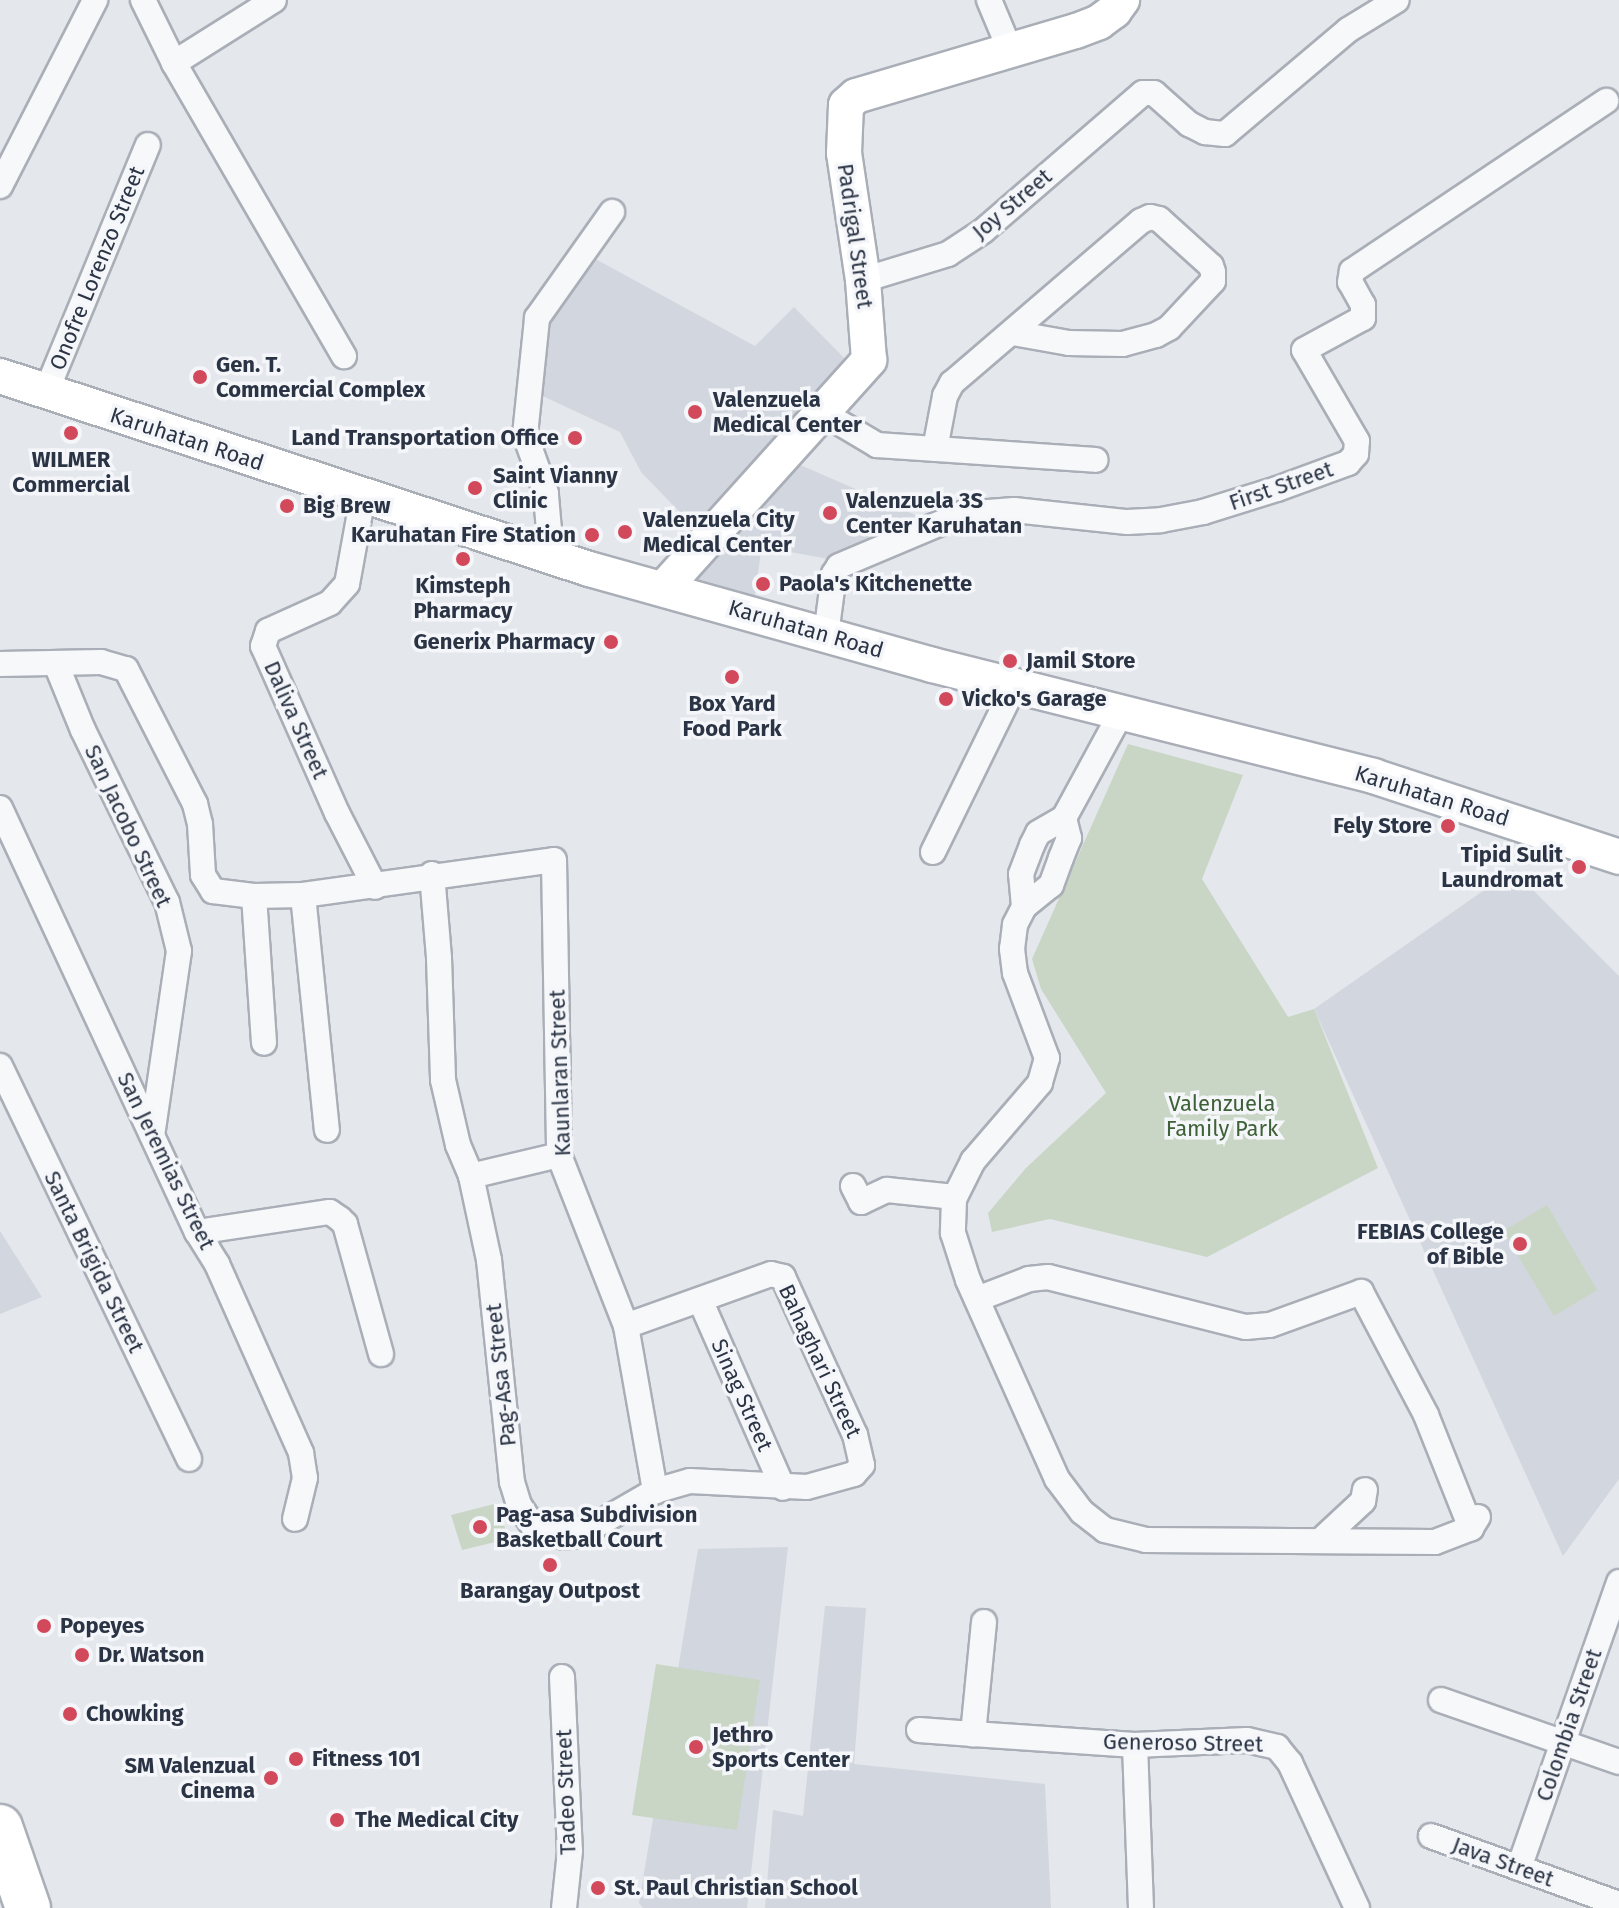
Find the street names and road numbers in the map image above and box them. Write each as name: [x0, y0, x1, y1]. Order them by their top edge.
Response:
street label: Onofre Lorenzo Street: [44, 162, 150, 374]
street label: Padrigal Street: [832, 162, 878, 310]
street label: Joy Street: [967, 163, 1057, 245]
street label: Karuhatan Road: [107, 402, 267, 476]
street label: First Street: [1226, 456, 1336, 516]
street label: Karuhatan Road: [725, 594, 887, 664]
street label: Daliva Street: [258, 657, 334, 783]
street label: San Jacobo Street: [79, 741, 177, 911]
street label: Karuhatan Road: [1352, 760, 1512, 832]
street label: Kaunlaran Street: [544, 989, 576, 1157]
street label: San Jeremias Street: [112, 1068, 220, 1254]
street label: Santa Brigida Street: [39, 1167, 149, 1357]
street label: Bahaghari Street: [773, 1280, 867, 1442]
street label: Pag-Asa Street: [480, 1302, 522, 1448]
street label: Sinag Street: [706, 1335, 778, 1455]
street label: Colombia Street: [1531, 1645, 1607, 1805]
street label: Generoso Street: [1103, 1728, 1263, 1758]
street label: Tadeo Street: [551, 1729, 581, 1855]
street label: Java Street: [1449, 1831, 1557, 1893]

